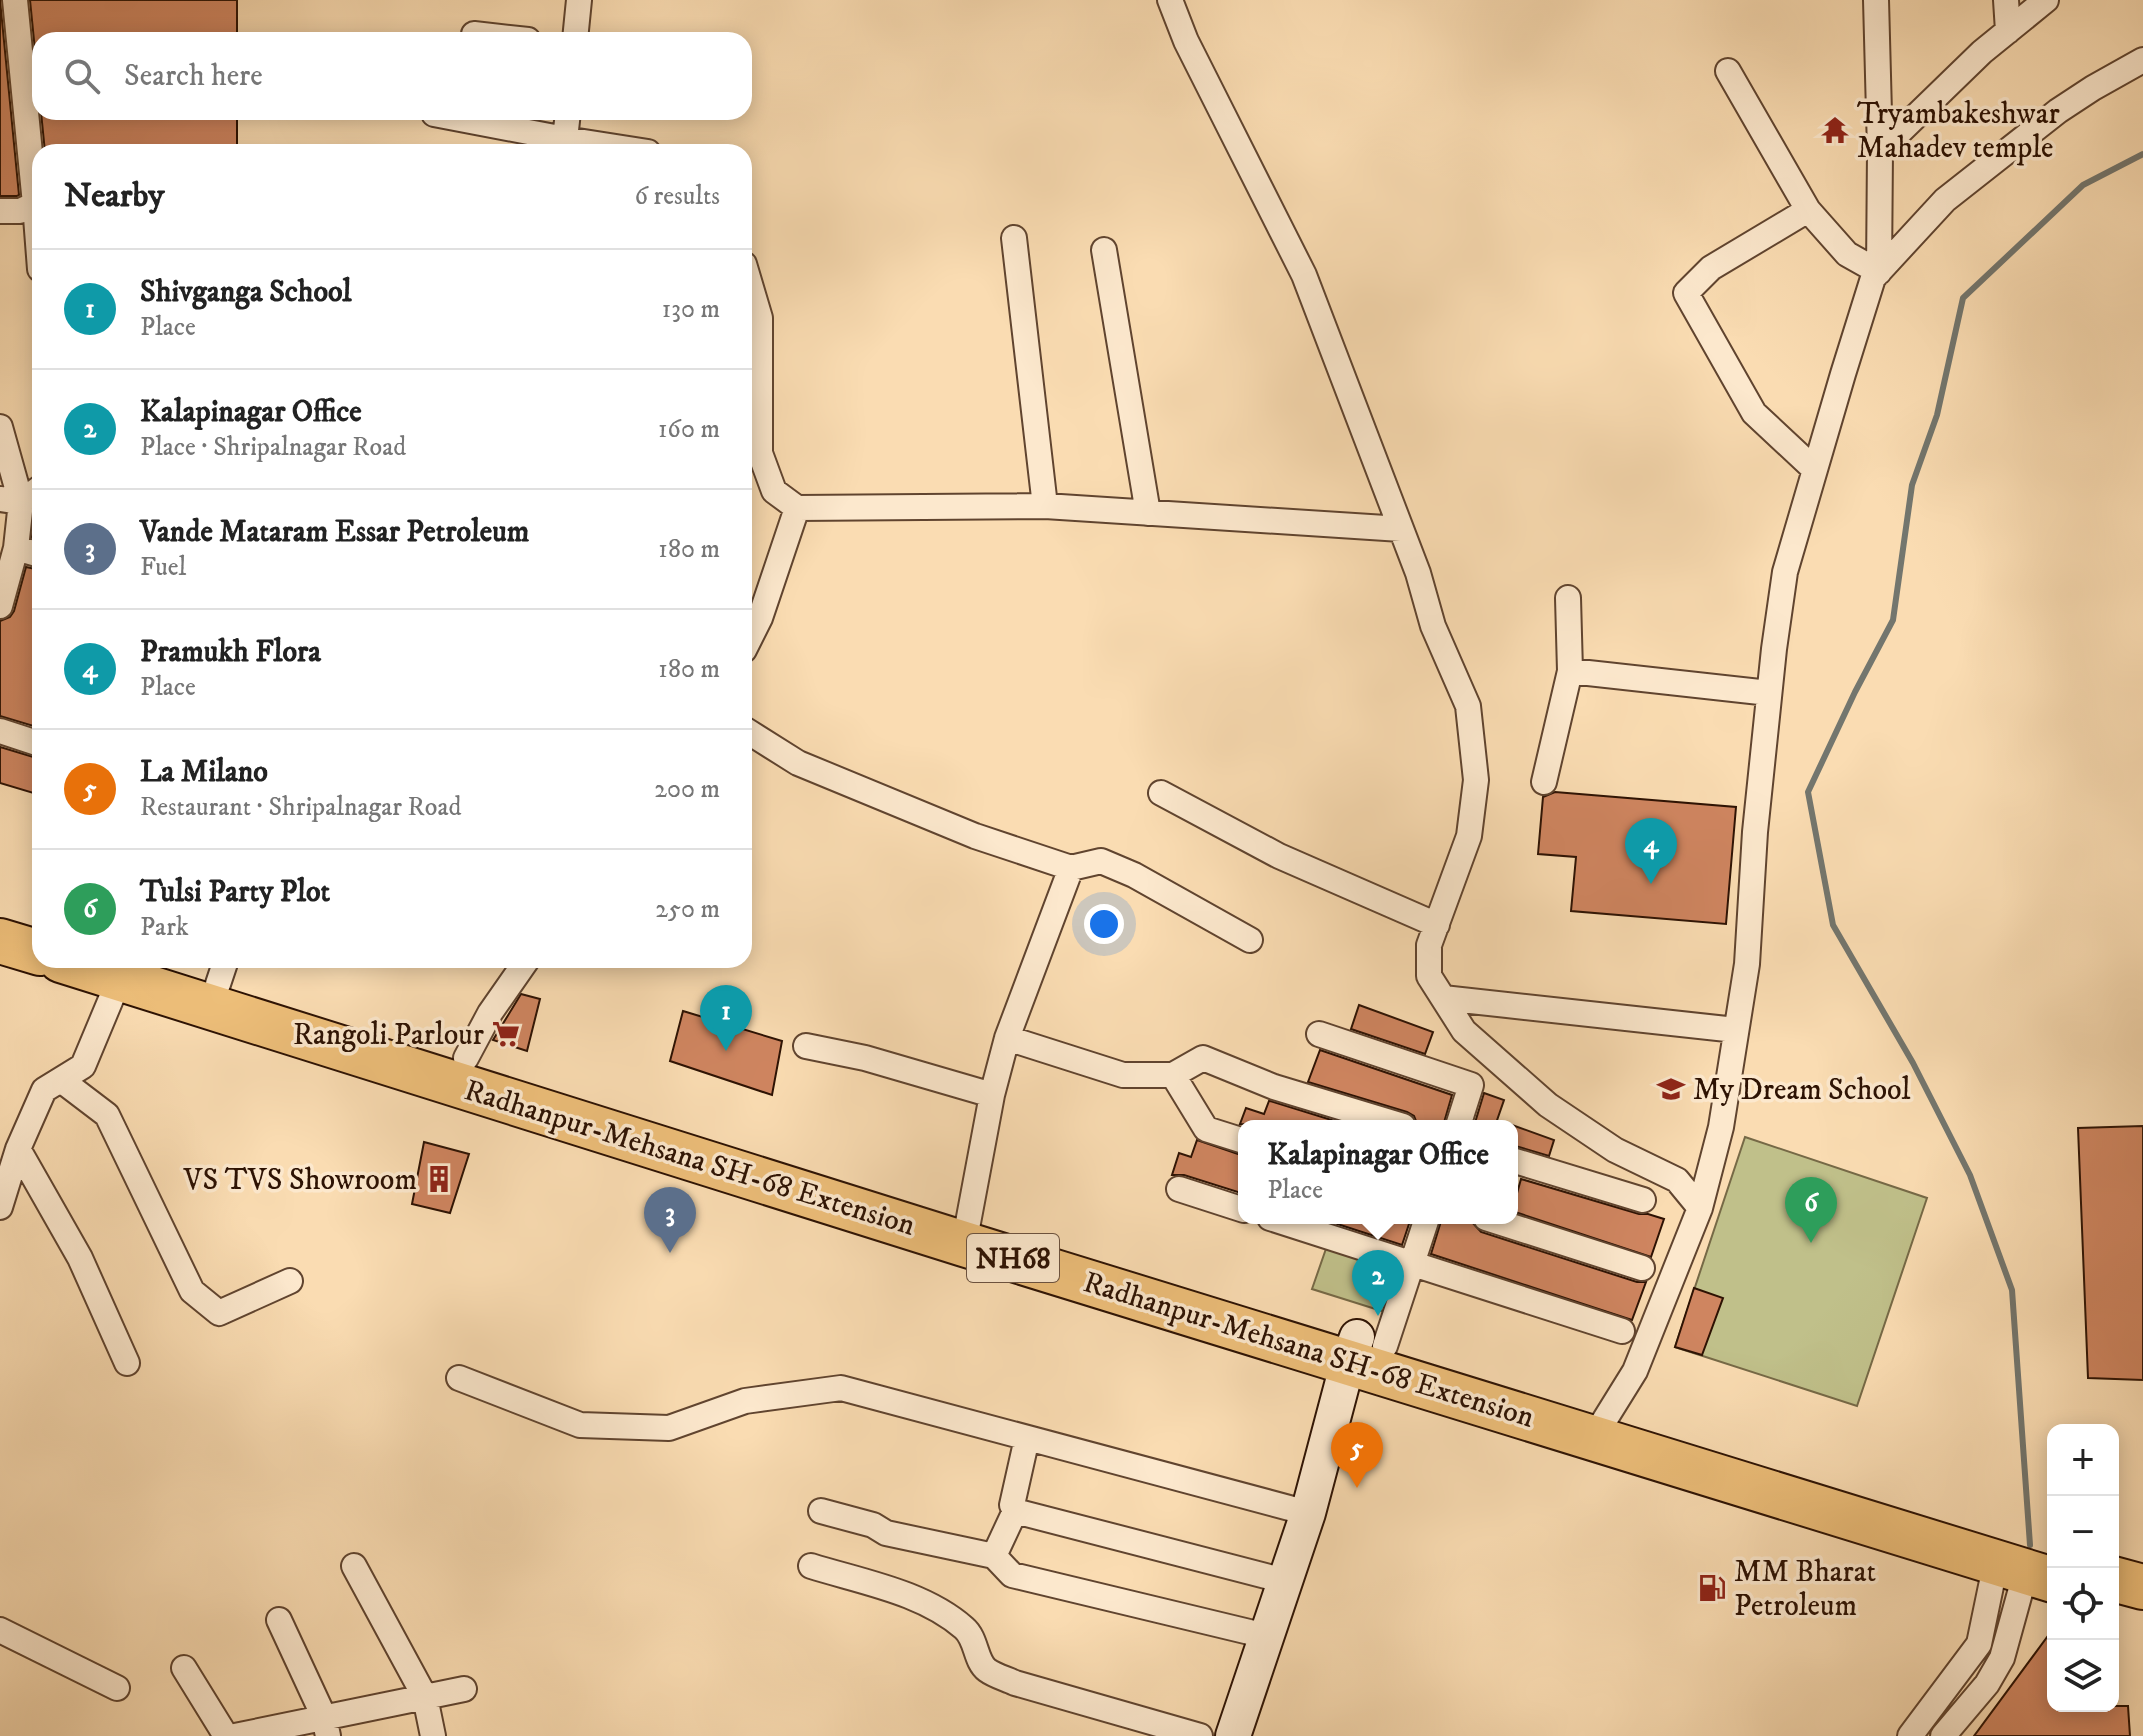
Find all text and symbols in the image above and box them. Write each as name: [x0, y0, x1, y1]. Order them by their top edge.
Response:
search box: [32, 32, 752, 120]
icon: search: [60, 54, 104, 98]
text: Search here: [124, 58, 263, 95]
place label: Tryambakeshwar Mahadev temple: [1857, 96, 2060, 167]
temple icon: Tryambakeshwar Mahadev temple: [1820, 115, 1850, 145]
text: Nearby: [64, 175, 165, 217]
text: 6 results: [634, 180, 720, 213]
text: Shivganga School: [140, 274, 351, 311]
text: 1: [85, 293, 95, 326]
text: 130 m: [662, 293, 720, 326]
text: Place: [140, 311, 196, 344]
text: Kalapinagar Office: [140, 394, 362, 431]
text: 2: [84, 413, 96, 446]
text: 160 m: [658, 413, 720, 446]
text: Place · Shripalnagar Road: [140, 431, 406, 464]
text: Vande Mataram Essar Petroleum: [140, 514, 529, 551]
text: 3: [85, 533, 95, 566]
text: 180 m: [658, 533, 720, 566]
text: Fuel: [140, 551, 186, 584]
text: Pramukh Flora: [140, 634, 321, 671]
text: 4: [83, 653, 97, 686]
text: 180 m: [658, 653, 720, 686]
text: Place: [140, 671, 196, 704]
text: La Milano: [140, 754, 268, 791]
text: 5: [84, 773, 96, 806]
text: 200 m: [654, 773, 720, 806]
text: Restaurant · Shripalnagar Road: [140, 791, 461, 824]
pin: 4: [1625, 818, 1677, 884]
text: Tulsi Party Plot: [140, 874, 330, 911]
text: 6: [83, 893, 97, 926]
text: 250 m: [655, 893, 720, 926]
your location: [1084, 904, 1124, 944]
text: Park: [140, 911, 189, 944]
pin: 1: [700, 985, 752, 1051]
place label: Rangoli Parlour: [293, 1017, 484, 1054]
supermarket icon: Rangoli Parlour: [491, 1019, 521, 1049]
street label: Radhanpur-Mehsana SH-68 Extension: [460, 1072, 920, 1245]
place label: My Dream School: [1693, 1072, 1910, 1109]
school or university icon: My Dream School: [1656, 1074, 1686, 1104]
popup: [1238, 1120, 1518, 1224]
text: Kalapinagar Office: [1267, 1137, 1489, 1174]
place label: VS TVS Showroom: [183, 1162, 417, 1199]
building icon: VS TVS Showroom: [424, 1164, 454, 1194]
text: Place: [1267, 1174, 1323, 1207]
pin: 6: [1785, 1177, 1837, 1243]
pin: 3: [644, 1187, 696, 1253]
road number: NH68: [967, 1234, 1059, 1282]
pin: 2: [1352, 1250, 1404, 1316]
street label: Radhanpur-Mehsana SH-68 Extension: [1079, 1264, 1539, 1437]
pin: 5: [1331, 1422, 1383, 1488]
map controls: [2047, 1424, 2119, 1712]
button: +: [2047, 1424, 2119, 1496]
button: −: [2047, 1496, 2119, 1568]
place label: MM Bharat Petroleum: [1734, 1554, 1876, 1625]
button: locate: [2047, 1568, 2119, 1640]
fuel station icon: MM Bharat Petroleum: [1697, 1573, 1727, 1603]
button: layers: [2047, 1640, 2119, 1712]

